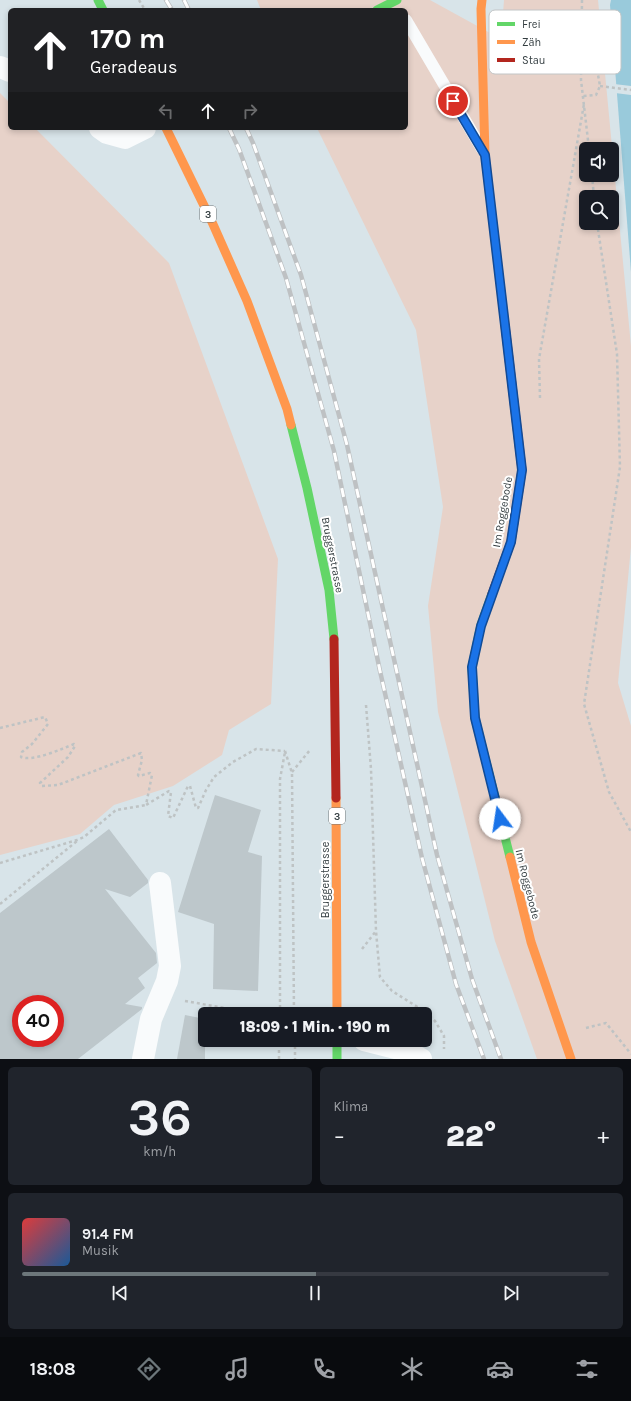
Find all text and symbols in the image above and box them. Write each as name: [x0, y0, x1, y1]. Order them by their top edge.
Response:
legend: [489, 10, 621, 74]
text: Frei: [522, 18, 541, 31]
text: 170 m: [90, 22, 165, 55]
icon: ahead: [24, 24, 76, 76]
text: Zäh: [522, 36, 541, 49]
text: Stau: [522, 54, 546, 67]
text: Geradeaus: [90, 56, 177, 78]
pin: [436, 84, 470, 118]
icon: arrive: [442, 90, 464, 112]
icon: left: [155, 100, 177, 122]
icon: ahead: [197, 100, 219, 122]
icon: right: [239, 100, 261, 122]
map controls: [579, 142, 619, 230]
button: sound: [579, 142, 619, 182]
button: search: [579, 190, 619, 230]
road number: 3: [200, 206, 216, 222]
street label: Im Roggebode: [490, 475, 515, 548]
street label: Bruggerstrasse: [319, 516, 346, 594]
position arrow: [479, 798, 521, 840]
road number: 3: [329, 808, 345, 824]
street label: Bruggerstrasse: [319, 841, 332, 918]
street label: Im Roggebode: [513, 848, 543, 921]
speed limit sign: 40: [12, 995, 64, 1047]
text: 18:09 · 1 Min. · 190 m: [240, 1018, 390, 1036]
text: 36: [128, 1087, 192, 1148]
text: Klima: [334, 1099, 368, 1114]
text: 22°: [446, 1118, 497, 1154]
text: −: [334, 1123, 345, 1149]
text: +: [597, 1123, 609, 1149]
text: km/h: [143, 1144, 176, 1159]
text: 91.4 FM: [82, 1225, 134, 1243]
text: Musik: [82, 1243, 119, 1258]
icon: previous: [109, 1282, 131, 1304]
icon: pause: [304, 1282, 326, 1304]
icon: next: [500, 1282, 522, 1304]
icon: directions: [135, 1355, 163, 1383]
icon: music: [223, 1355, 251, 1383]
icon: phone: [310, 1355, 338, 1383]
icon: climate: [398, 1355, 426, 1383]
icon: car: [486, 1355, 514, 1383]
icon: filters: [573, 1355, 601, 1383]
text: 18:08: [30, 1358, 76, 1380]

